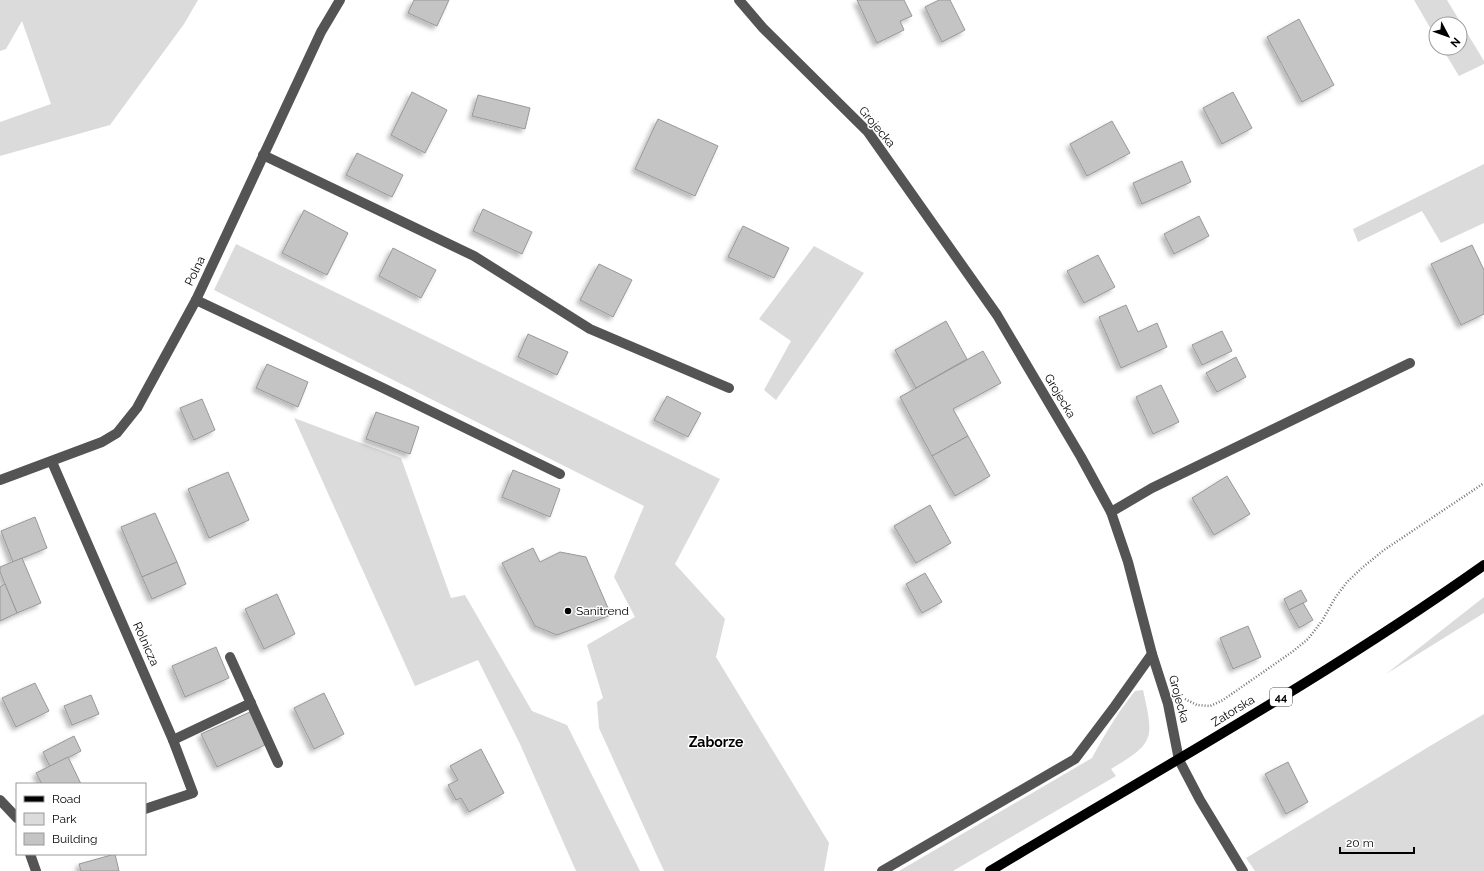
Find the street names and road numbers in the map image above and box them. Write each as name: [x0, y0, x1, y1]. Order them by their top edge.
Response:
street label: Grojecka: [856, 104, 898, 150]
street label: Polna: [182, 254, 208, 288]
street label: Grojecka: [1041, 371, 1079, 421]
street label: Rolnicza: [130, 620, 162, 668]
street label: Grojecka: [1166, 674, 1192, 724]
road number: 44: [1270, 688, 1292, 706]
street label: Zatorska: [1209, 692, 1257, 730]

